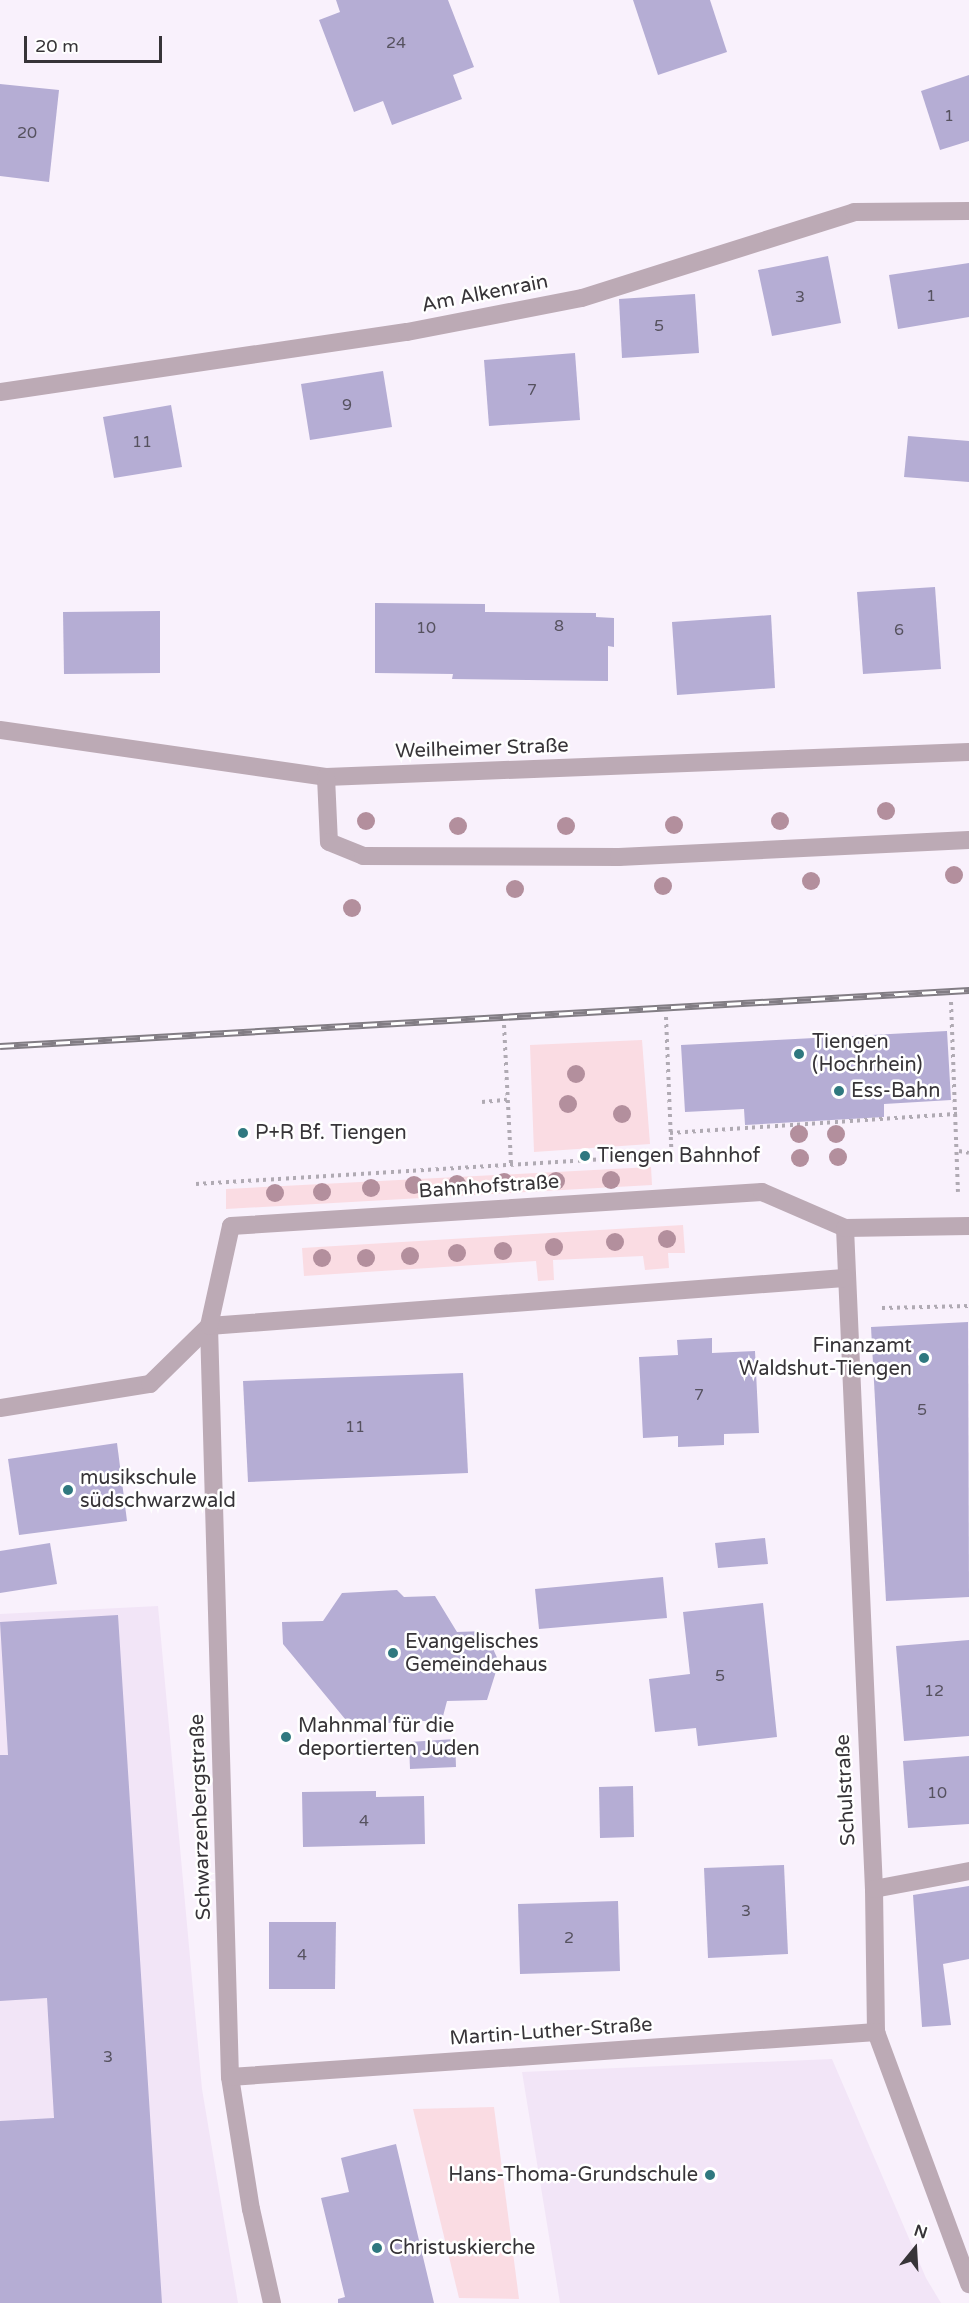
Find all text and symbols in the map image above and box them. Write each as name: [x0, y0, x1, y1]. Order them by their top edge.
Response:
scale bar: [27, 24, 165, 62]
house number: 24: [386, 33, 406, 53]
text: 20 m: [35, 35, 79, 57]
house number: 1: [944, 106, 954, 126]
house number: 20: [17, 123, 37, 143]
street label: Am Alkenrain: [420, 270, 550, 318]
house number: 1: [926, 286, 936, 306]
house number: 3: [795, 287, 805, 307]
house number: 5: [654, 316, 664, 336]
house number: 7: [527, 380, 537, 400]
house number: 9: [342, 395, 352, 415]
house number: 11: [132, 432, 152, 452]
house number: 8: [554, 616, 564, 636]
house number: 10: [416, 618, 436, 638]
house number: 6: [894, 620, 904, 640]
street label: Weilheimer Straße: [395, 734, 569, 764]
place label: Tiengen (Hochrhein): [812, 1030, 923, 1077]
marker: Tiengen (Hochrhein): [790, 1045, 808, 1063]
place label: Ess-Bahn: [851, 1079, 940, 1103]
marker: Ess-Bahn: [832, 1084, 846, 1098]
place label: P+R Bf. Tiengen: [255, 1121, 407, 1145]
marker: P+R Bf. Tiengen: [236, 1126, 250, 1140]
place label: Tiengen Bahnhof: [597, 1144, 760, 1168]
marker: Tiengen Bahnhof: [578, 1149, 592, 1163]
street label: Bahnhofstraße: [418, 1170, 560, 1204]
place label: Finanzamt Waldshut-Tiengen: [739, 1334, 912, 1381]
marker: Finanzamt Waldshut-Tiengen: [917, 1351, 931, 1365]
house number: 7: [694, 1385, 704, 1405]
house number: 5: [917, 1400, 927, 1420]
house number: 11: [345, 1417, 365, 1437]
place label: musikschule südschwarzwald: [80, 1466, 236, 1513]
marker: musikschule südschwarzwald: [61, 1483, 75, 1497]
place label: Evangelisches Gemeindehaus: [405, 1630, 547, 1677]
marker: Evangelisches Gemeindehaus: [386, 1646, 400, 1660]
house number: 5: [715, 1666, 725, 1686]
house number: 12: [924, 1681, 944, 1701]
street label: Schwarzenbergstraße: [185, 1713, 217, 1921]
place label: Mahnmal für die deportierten Juden: [298, 1714, 480, 1761]
marker: Mahnmal für die deportierten Juden: [279, 1730, 293, 1744]
street label: Schulstraße: [831, 1734, 861, 1846]
house number: 10: [927, 1783, 947, 1803]
house number: 4: [359, 1811, 369, 1831]
house number: 3: [741, 1901, 751, 1921]
house number: 2: [564, 1928, 574, 1948]
house number: 4: [297, 1945, 307, 1965]
street label: Martin-Luther-Straße: [449, 2013, 653, 2051]
house number: 3: [103, 2047, 113, 2067]
place label: Hans-Thoma-Grundschule: [448, 2163, 698, 2187]
marker: Hans-Thoma-Grundschule: [703, 2168, 717, 2182]
north arrow: [885, 2219, 945, 2279]
text: N: [911, 2220, 930, 2243]
place label: Christuskierche: [389, 2236, 535, 2260]
marker: Christuskierche: [370, 2241, 384, 2255]

